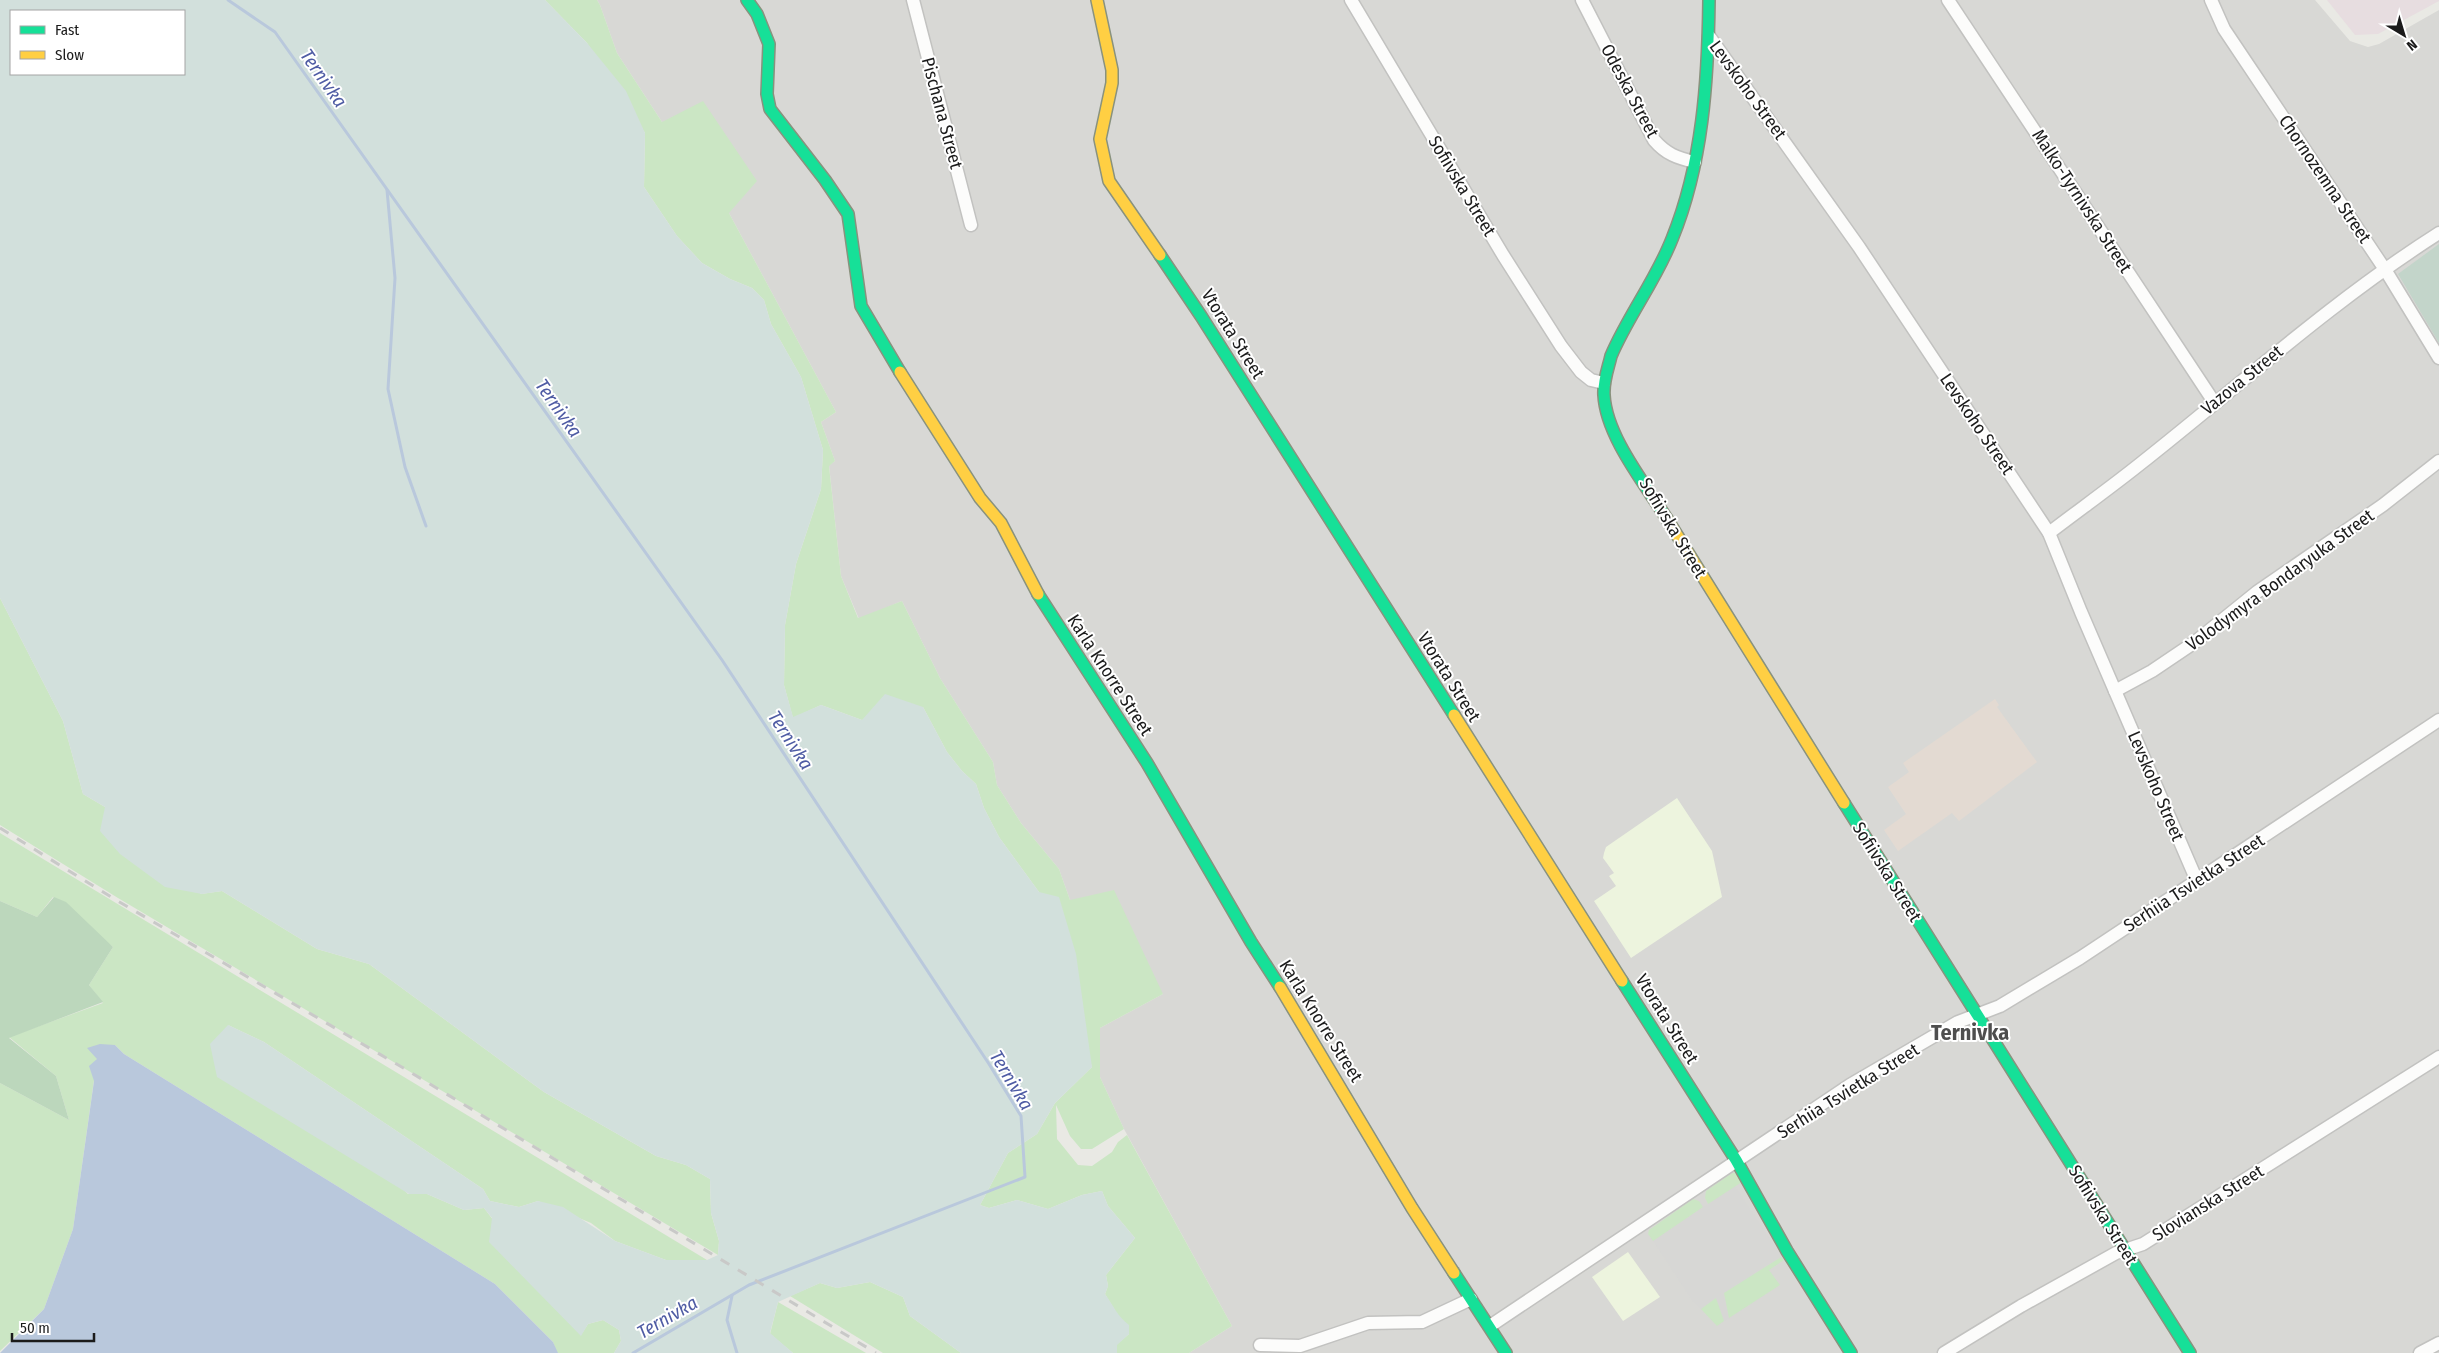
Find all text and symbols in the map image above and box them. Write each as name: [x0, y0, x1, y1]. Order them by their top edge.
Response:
legend: [10, 10, 185, 75]
north arrow: [2379, 10, 2429, 60]
text: Fast: [55, 21, 79, 39]
street label: Levskoho Street: [1705, 36, 1791, 144]
text: N: [2403, 36, 2420, 54]
street label: Odeska Street: [1596, 40, 1664, 142]
water label: Ternivka: [295, 45, 352, 112]
text: Slow: [55, 46, 84, 64]
street label: Pischana Street: [917, 55, 967, 171]
street label: Chornozemna Street: [2274, 111, 2376, 247]
street label: Malko-Tyrnivska Street: [2027, 125, 2137, 277]
street label: Sofiivska Street: [1423, 132, 1501, 240]
street label: Vtorata Street: [1197, 285, 1269, 383]
street label: Vazova Street: [2197, 340, 2287, 420]
street label: Levskoho Street: [1935, 369, 2019, 479]
water label: Ternivka: [530, 375, 587, 442]
street label: Sofiivska Street: [1634, 474, 1712, 582]
street label: Volodymyra Bondaryuka Street: [2182, 504, 2378, 656]
street label: Karla Knorre Street: [1063, 610, 1157, 740]
street label: Vtorata Street: [1413, 628, 1485, 726]
water label: Ternivka: [763, 706, 818, 774]
street label: Levskoho Street: [2123, 728, 2189, 844]
street label: Sofiivska Street: [1848, 818, 1926, 926]
street label: Serhiia Tsvietka Street: [2120, 829, 2269, 937]
street label: Karla Knorre Street: [1275, 956, 1368, 1086]
street label: Vtorata Street: [1631, 970, 1703, 1068]
district label: Ternivka: [1931, 1019, 2009, 1046]
street label: Serhiia Tsvietka Street: [1773, 1038, 1923, 1144]
water label: Ternivka: [985, 1046, 1038, 1114]
street label: Slovianska Street: [2148, 1160, 2268, 1246]
street label: Sofiivska Street: [2064, 1161, 2142, 1269]
water label: Ternivka: [633, 1291, 701, 1344]
scale bar: [12, 1310, 95, 1342]
text: 50 m: [20, 1319, 50, 1337]

